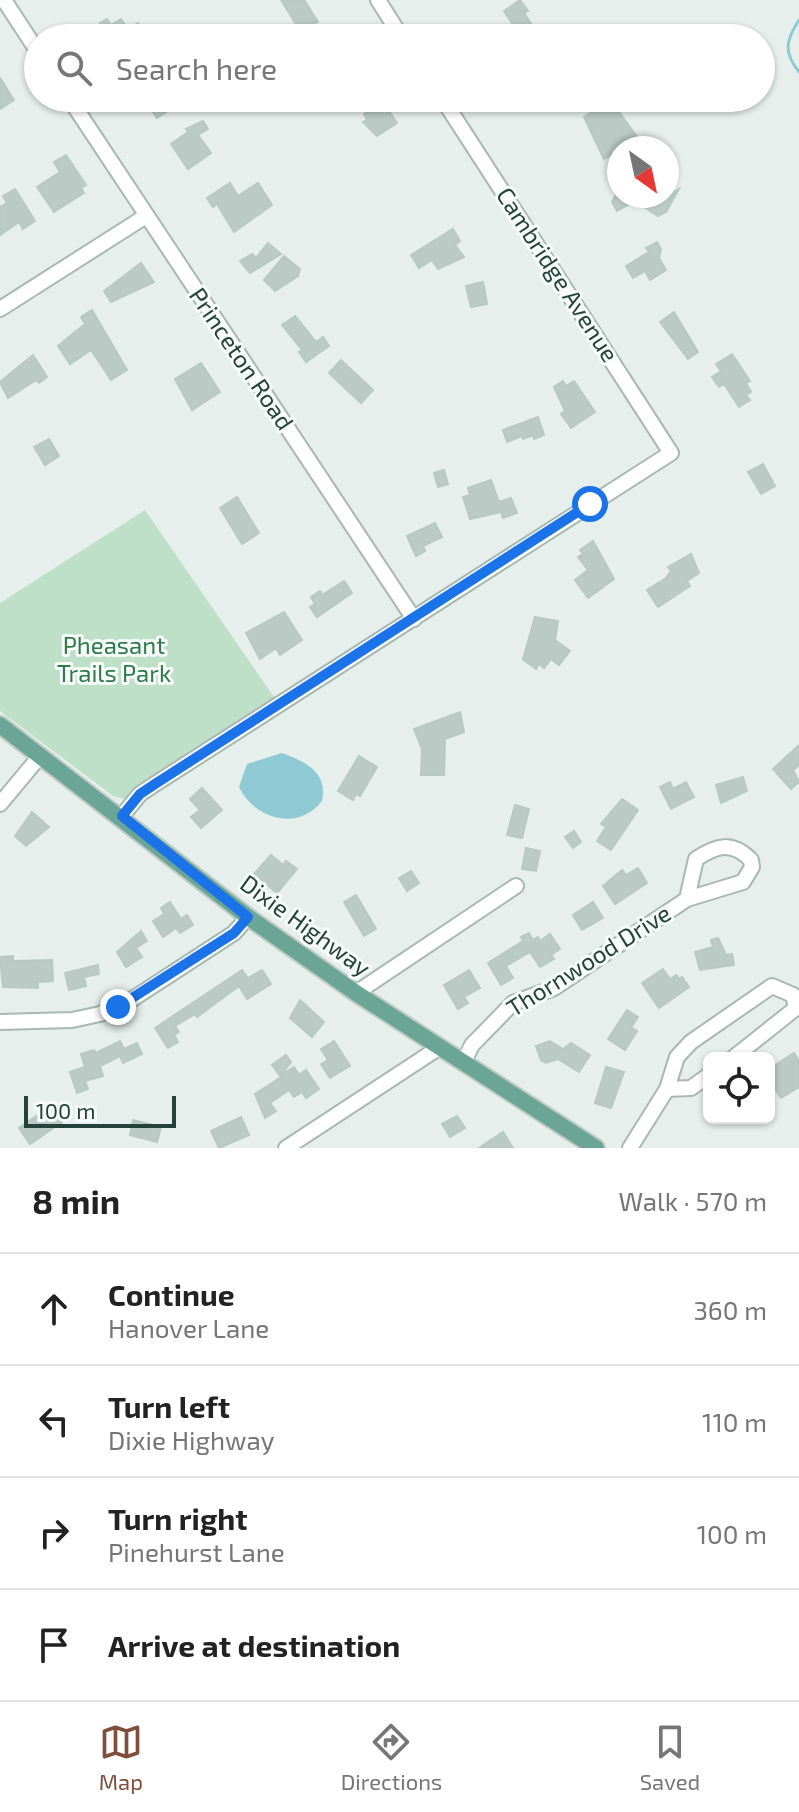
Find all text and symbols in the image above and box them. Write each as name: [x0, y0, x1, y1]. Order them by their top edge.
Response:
search box: [24, 24, 775, 112]
icon: search: [52, 46, 96, 90]
text: Search here: [116, 50, 277, 86]
north arrow: [607, 136, 679, 208]
street label: Cambridge Avenue: [491, 181, 626, 367]
street label: Princeton Road: [184, 281, 301, 435]
route start: [572, 486, 608, 522]
park label: Pheasant Trails Park: [57, 630, 171, 687]
street label: Dixie Highway: [235, 868, 377, 982]
street label: Thornwood Drive: [501, 898, 676, 1022]
route end: [100, 989, 136, 1025]
map controls: [703, 1052, 775, 1124]
button: locate: [703, 1052, 775, 1124]
scale bar: [24, 1092, 176, 1128]
text: 100 m: [36, 1097, 95, 1123]
text: 8 min: [32, 1180, 120, 1221]
text: Walk · 570 m: [618, 1185, 767, 1216]
text: Continue: [108, 1276, 235, 1312]
icon: ahead: [32, 1287, 76, 1331]
text: 360 m: [693, 1294, 767, 1325]
text: Hanover Lane: [108, 1312, 269, 1343]
text: Turn left: [108, 1388, 230, 1424]
icon: left: [32, 1399, 76, 1443]
text: 110 m: [702, 1406, 767, 1437]
text: Dixie Highway: [108, 1424, 274, 1455]
text: Turn right: [108, 1500, 248, 1536]
icon: right: [32, 1511, 76, 1555]
text: 100 m: [697, 1518, 767, 1549]
text: Pinehurst Lane: [108, 1536, 285, 1567]
icon: arrive: [32, 1623, 76, 1667]
text: Arrive at destination: [108, 1627, 400, 1663]
tab: Map: [99, 1720, 143, 1794]
tab: Directions: [341, 1720, 442, 1794]
tab: Saved: [640, 1720, 700, 1794]

